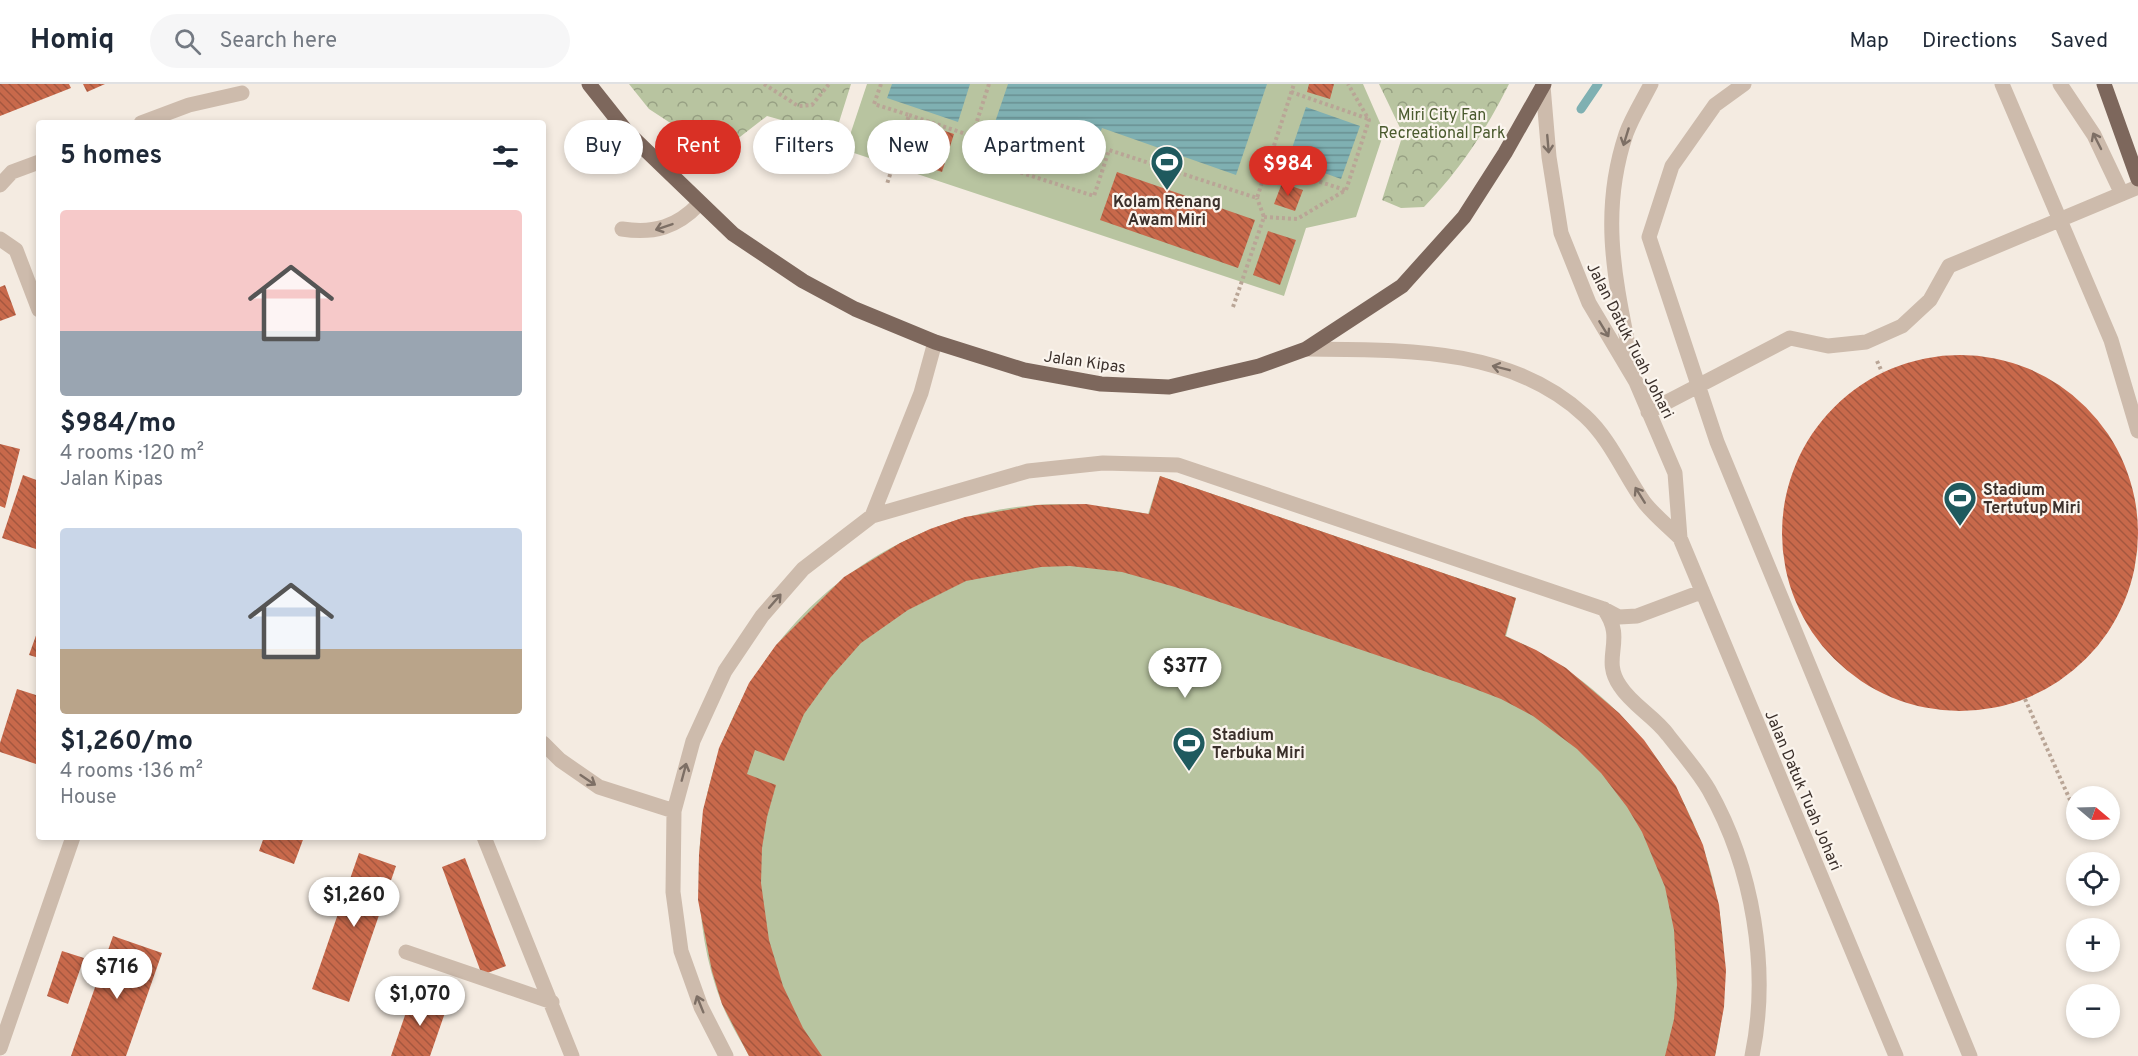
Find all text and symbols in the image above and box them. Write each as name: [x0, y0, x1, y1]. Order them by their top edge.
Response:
search box: [150, 14, 570, 68]
text: Homiq: [30, 23, 114, 59]
icon: search: [171, 25, 204, 58]
text: Search here: [219, 28, 337, 55]
text: Map: [1849, 28, 1889, 55]
text: Directions: [1922, 28, 2017, 55]
text: Saved: [2050, 28, 2108, 55]
park label: Miri City Fan Recreational Park: [1379, 106, 1505, 144]
chip: Buy: [564, 120, 643, 174]
chip: Rent: [655, 120, 741, 174]
chip: Filters: [753, 120, 855, 174]
chip: New: [867, 120, 950, 174]
chip: Apartment: [962, 120, 1106, 174]
one-way arrow: [1620, 127, 1631, 146]
one-way arrow: [2091, 133, 2103, 150]
one-way arrow: [1543, 134, 1554, 154]
text: 5 homes: [60, 140, 162, 173]
icon: filters: [489, 140, 522, 173]
sports icon: Kolam Renang Awam Miri: [1149, 144, 1185, 191]
pin: $984: [1252, 146, 1324, 197]
text: $984: [1263, 152, 1313, 178]
place label: Kolam Renang Awam Miri: [1113, 193, 1221, 231]
one-way arrow: [655, 222, 674, 233]
icon: home: [237, 249, 345, 357]
street label: Jalan Datuk Tuah Johari: [1581, 260, 1677, 422]
one-way arrow: [1599, 320, 1611, 337]
street label: Jalan Kipas: [1042, 347, 1127, 379]
one-way arrow: [1491, 361, 1510, 373]
text: $984/mo: [60, 408, 176, 441]
text: 4 rooms · 120 m²: [60, 441, 204, 467]
text: Jalan Kipas: [60, 467, 163, 493]
sports icon: Stadium Tertutup Miri: [1942, 480, 1978, 527]
place label: Stadium Tertutup Miri: [1983, 481, 2081, 519]
one-way arrow: [1634, 487, 1647, 504]
icon: home: [237, 567, 345, 675]
one-way arrow: [768, 594, 782, 609]
pin: $377: [1149, 648, 1221, 699]
text: $377: [1162, 654, 1208, 680]
street label: Jalan Datuk Tuah Johari: [1759, 708, 1845, 874]
sports icon: Stadium Terbuka Miri: [1171, 725, 1207, 772]
text: $1,260/mo: [60, 726, 193, 759]
place label: Stadium Terbuka Miri: [1212, 726, 1305, 764]
text: 4 rooms · 136 m²: [60, 759, 203, 785]
one-way arrow: [679, 763, 691, 782]
one-way arrow: [580, 773, 597, 786]
text: House: [60, 785, 116, 811]
north arrow: [2066, 786, 2120, 840]
map controls: [2066, 786, 2120, 1038]
button: locate: [2066, 852, 2120, 906]
pin: $1,260: [305, 877, 403, 928]
text: $1,260: [323, 883, 385, 909]
button: +: [2066, 918, 2120, 972]
pin: $716: [81, 949, 153, 1000]
text: $716: [95, 955, 139, 981]
pin: $1,070: [371, 976, 469, 1027]
text: $1,070: [389, 982, 451, 1008]
button: −: [2066, 984, 2120, 1038]
one-way arrow: [694, 995, 705, 1013]

